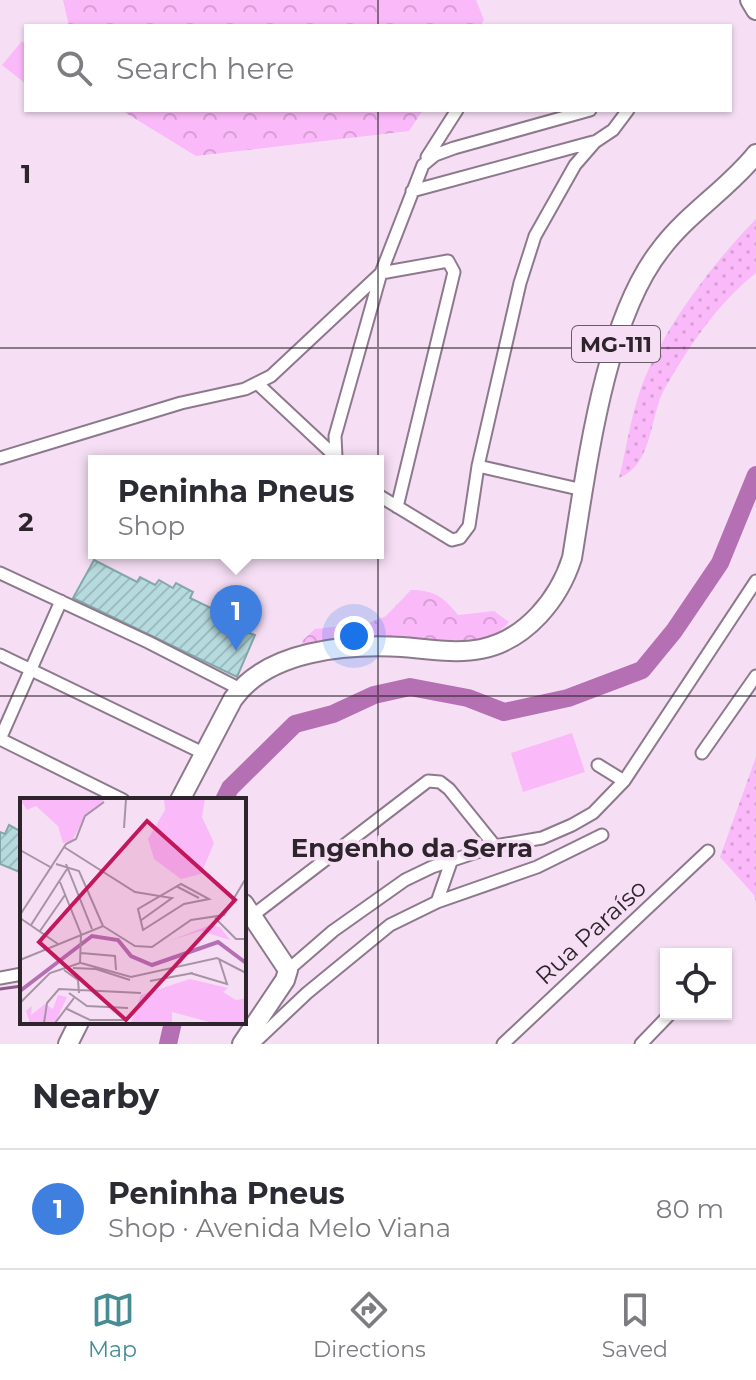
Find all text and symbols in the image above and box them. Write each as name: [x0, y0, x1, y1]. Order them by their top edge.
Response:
search box: [24, 24, 732, 112]
icon: search: [52, 46, 96, 90]
text: Search here: [116, 50, 294, 87]
text: 1: [21, 158, 31, 190]
road number: MG-111: [572, 326, 660, 362]
popup: [88, 455, 384, 559]
text: Peninha Pneus: [118, 473, 354, 510]
text: 2: [18, 506, 34, 538]
text: Shop: [118, 510, 185, 542]
pin: 1: [210, 585, 262, 651]
your location: [334, 616, 374, 656]
inset map: [20, 798, 246, 1024]
district label: Engenho da Serra: [291, 832, 533, 864]
street label: Rua Paraíso: [529, 873, 652, 990]
map controls: [660, 948, 732, 1020]
button: locate: [660, 948, 732, 1020]
text: Nearby: [32, 1075, 159, 1117]
text: Peninha Pneus: [108, 1175, 345, 1212]
text: 1: [53, 1193, 63, 1225]
text: 80 m: [656, 1193, 724, 1225]
text: Shop · Avenida Melo Viana: [108, 1212, 451, 1244]
tab: Map: [88, 1288, 137, 1363]
tab: Directions: [313, 1288, 426, 1363]
tab: Saved: [602, 1288, 668, 1363]

